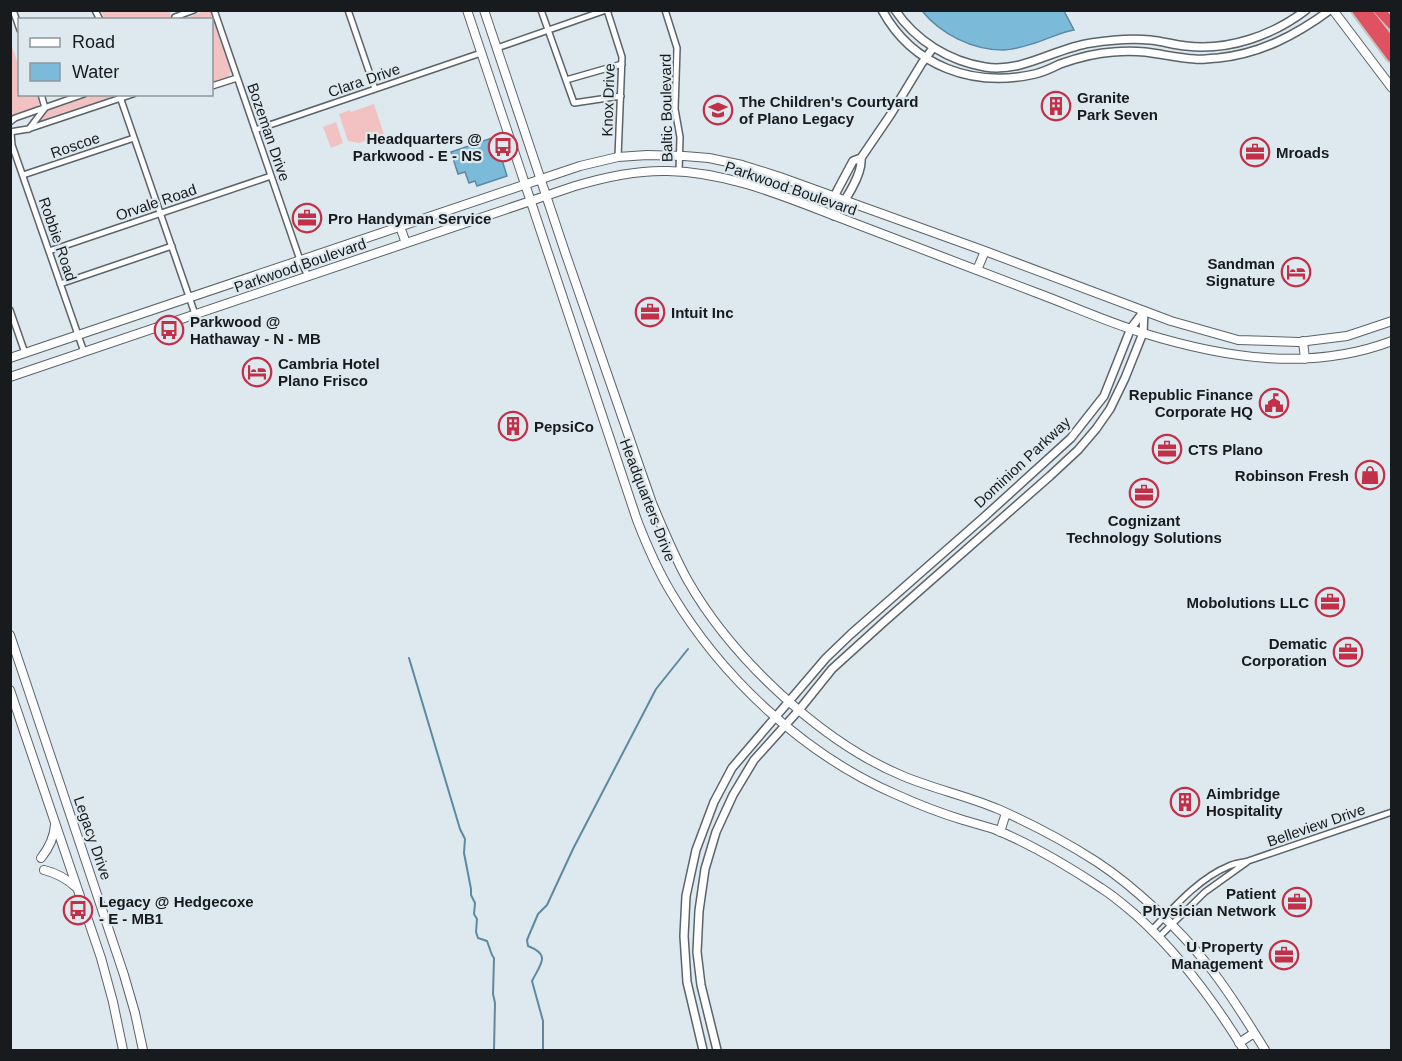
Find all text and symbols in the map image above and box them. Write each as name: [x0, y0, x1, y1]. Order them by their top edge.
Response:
legend: [18, 18, 213, 96]
text: Road: [72, 32, 115, 52]
street label: Baltic Boulevard: [657, 54, 675, 162]
street label: Clara Drive: [326, 60, 402, 100]
text: Water: [72, 62, 119, 82]
street label: Knox Drive: [598, 63, 618, 137]
street label: Bozeman Drive: [244, 81, 294, 183]
place label: Granite Park Seven: [1077, 89, 1158, 123]
building icon: Granite Park Seven: [1040, 90, 1072, 122]
place label: The Children's Courtyard of Plano Legacy: [739, 93, 918, 127]
school or university icon: The Children's Courtyard of Plano Legacy: [702, 94, 734, 126]
street label: Roscoe: [48, 129, 102, 161]
place label: Headquarters @ Parkwood - E - NS: [353, 130, 482, 164]
bus stop icon: Headquarters @ Parkwood - E - NS: [487, 131, 519, 163]
office icon: Mroads: [1239, 136, 1271, 168]
place label: Mroads: [1276, 144, 1329, 161]
street label: Parkwood Boulevard: [723, 157, 859, 219]
street label: Orvale Road: [113, 180, 199, 224]
street label: Robbie Road: [36, 195, 80, 283]
office icon: Pro Handyman Service: [291, 202, 323, 234]
place label: Pro Handyman Service: [328, 210, 491, 227]
street label: Parkwood Boulevard: [232, 234, 368, 296]
place label: Sandman Signature: [1206, 255, 1275, 289]
hotel icon: Sandman Signature: [1280, 256, 1312, 288]
office icon: Intuit Inc: [634, 296, 666, 328]
place label: Intuit Inc: [671, 304, 734, 321]
place label: Parkwood @ Hathaway - N - MB: [190, 313, 321, 347]
bus stop icon: Parkwood @ Hathaway - N - MB: [153, 314, 185, 346]
place label: Cambria Hotel Plano Frisco: [278, 355, 380, 389]
hotel icon: Cambria Hotel Plano Frisco: [241, 356, 273, 388]
place label: Republic Finance Corporate HQ: [1129, 386, 1253, 420]
public building icon: Republic Finance Corporate HQ: [1258, 387, 1290, 419]
building icon: PepsiCo: [497, 410, 529, 442]
street label: Dominion Parkway: [970, 413, 1074, 511]
place label: PepsiCo: [534, 418, 594, 435]
office icon: CTS Plano: [1151, 433, 1183, 465]
street label: Headquarters Drive: [617, 436, 679, 564]
place label: CTS Plano: [1188, 441, 1263, 458]
shop icon: Robinson Fresh: [1354, 459, 1386, 491]
place label: Robinson Fresh: [1235, 467, 1349, 484]
office icon: Cognizant Technology Solutions: [1128, 477, 1160, 509]
place label: Cognizant Technology Solutions: [1066, 512, 1222, 546]
office icon: Mobolutions LLC: [1314, 586, 1346, 618]
place label: Mobolutions LLC: [1187, 594, 1309, 611]
place label: Dematic Corporation: [1241, 635, 1327, 669]
office icon: Dematic Corporation: [1332, 636, 1364, 668]
place label: Aimbridge Hospitality: [1206, 785, 1283, 819]
building icon: Aimbridge Hospitality: [1169, 786, 1201, 818]
street label: Legacy Drive: [71, 794, 115, 882]
street label: Belleview Drive: [1265, 800, 1367, 850]
place label: Patient Physician Network: [1143, 885, 1277, 919]
office icon: Patient Physician Network: [1281, 886, 1313, 918]
place label: Legacy @ Hedgecoxe - E - MB1: [99, 893, 254, 927]
bus stop icon: Legacy @ Hedgecoxe - E - MB1: [62, 894, 94, 926]
place label: U Property Management: [1171, 938, 1264, 972]
office icon: U Property Management: [1268, 939, 1300, 971]

